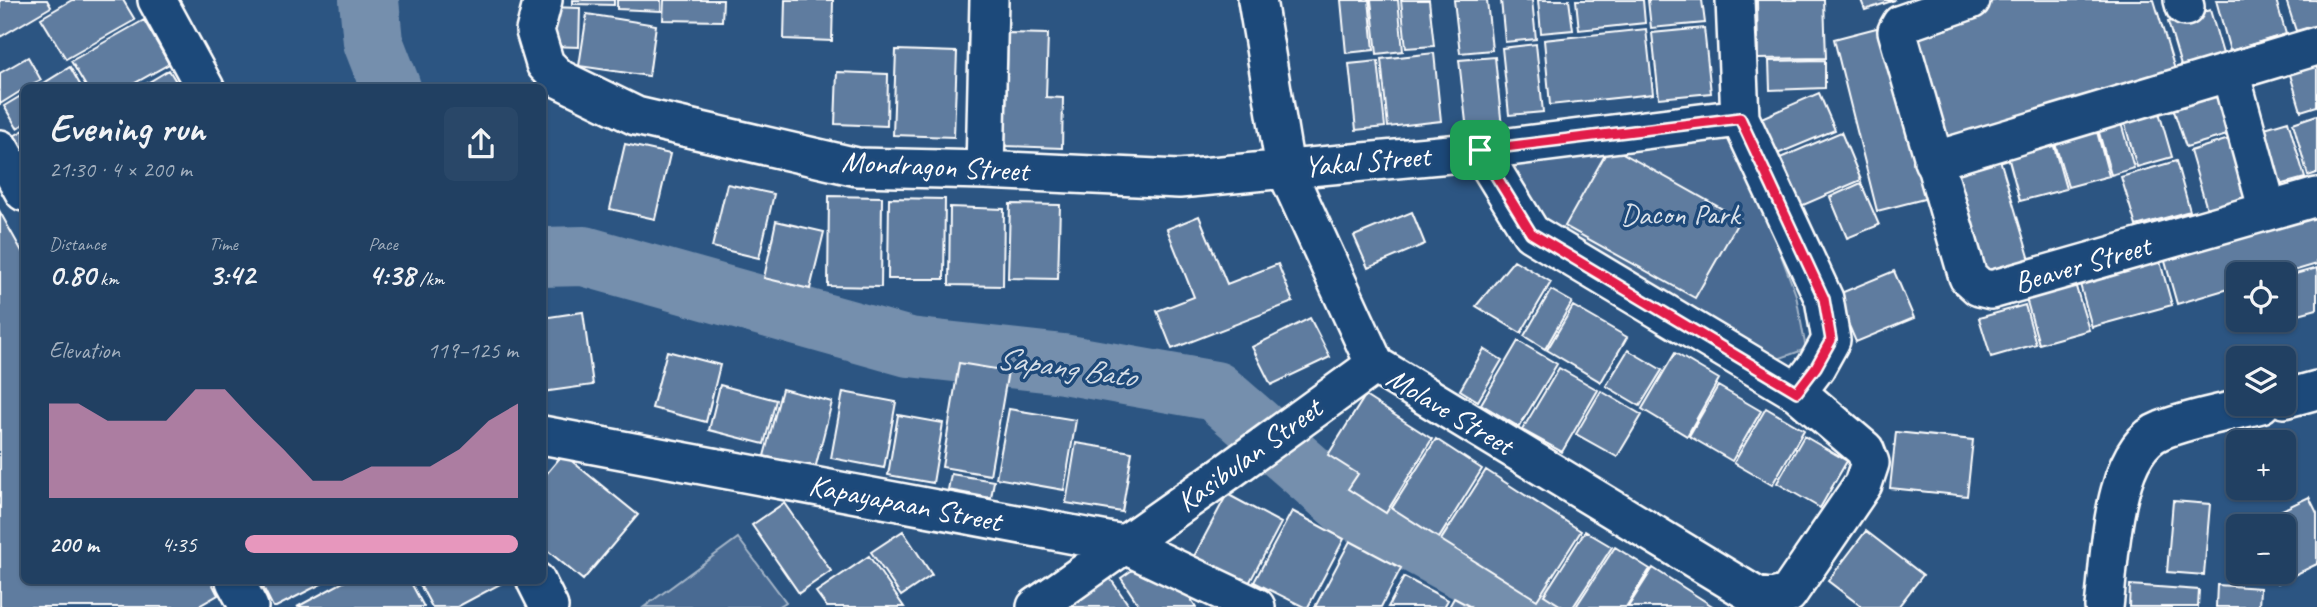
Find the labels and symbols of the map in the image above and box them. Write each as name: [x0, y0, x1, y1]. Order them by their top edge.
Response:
pin: [1450, 120, 1510, 180]
street label: Yakal Street: [1302, 136, 1435, 185]
street label: Mondragon Street: [841, 142, 1032, 190]
park label: Dacon Park: [1620, 195, 1742, 233]
street label: Beaver Street: [2010, 226, 2157, 302]
water label: Sapang Bato: [994, 337, 1142, 398]
street label: Molave Street: [1380, 358, 1523, 465]
street label: Kasibulan Street: [1169, 388, 1332, 520]
street label: Kapayapaan Street: [806, 466, 1007, 541]

